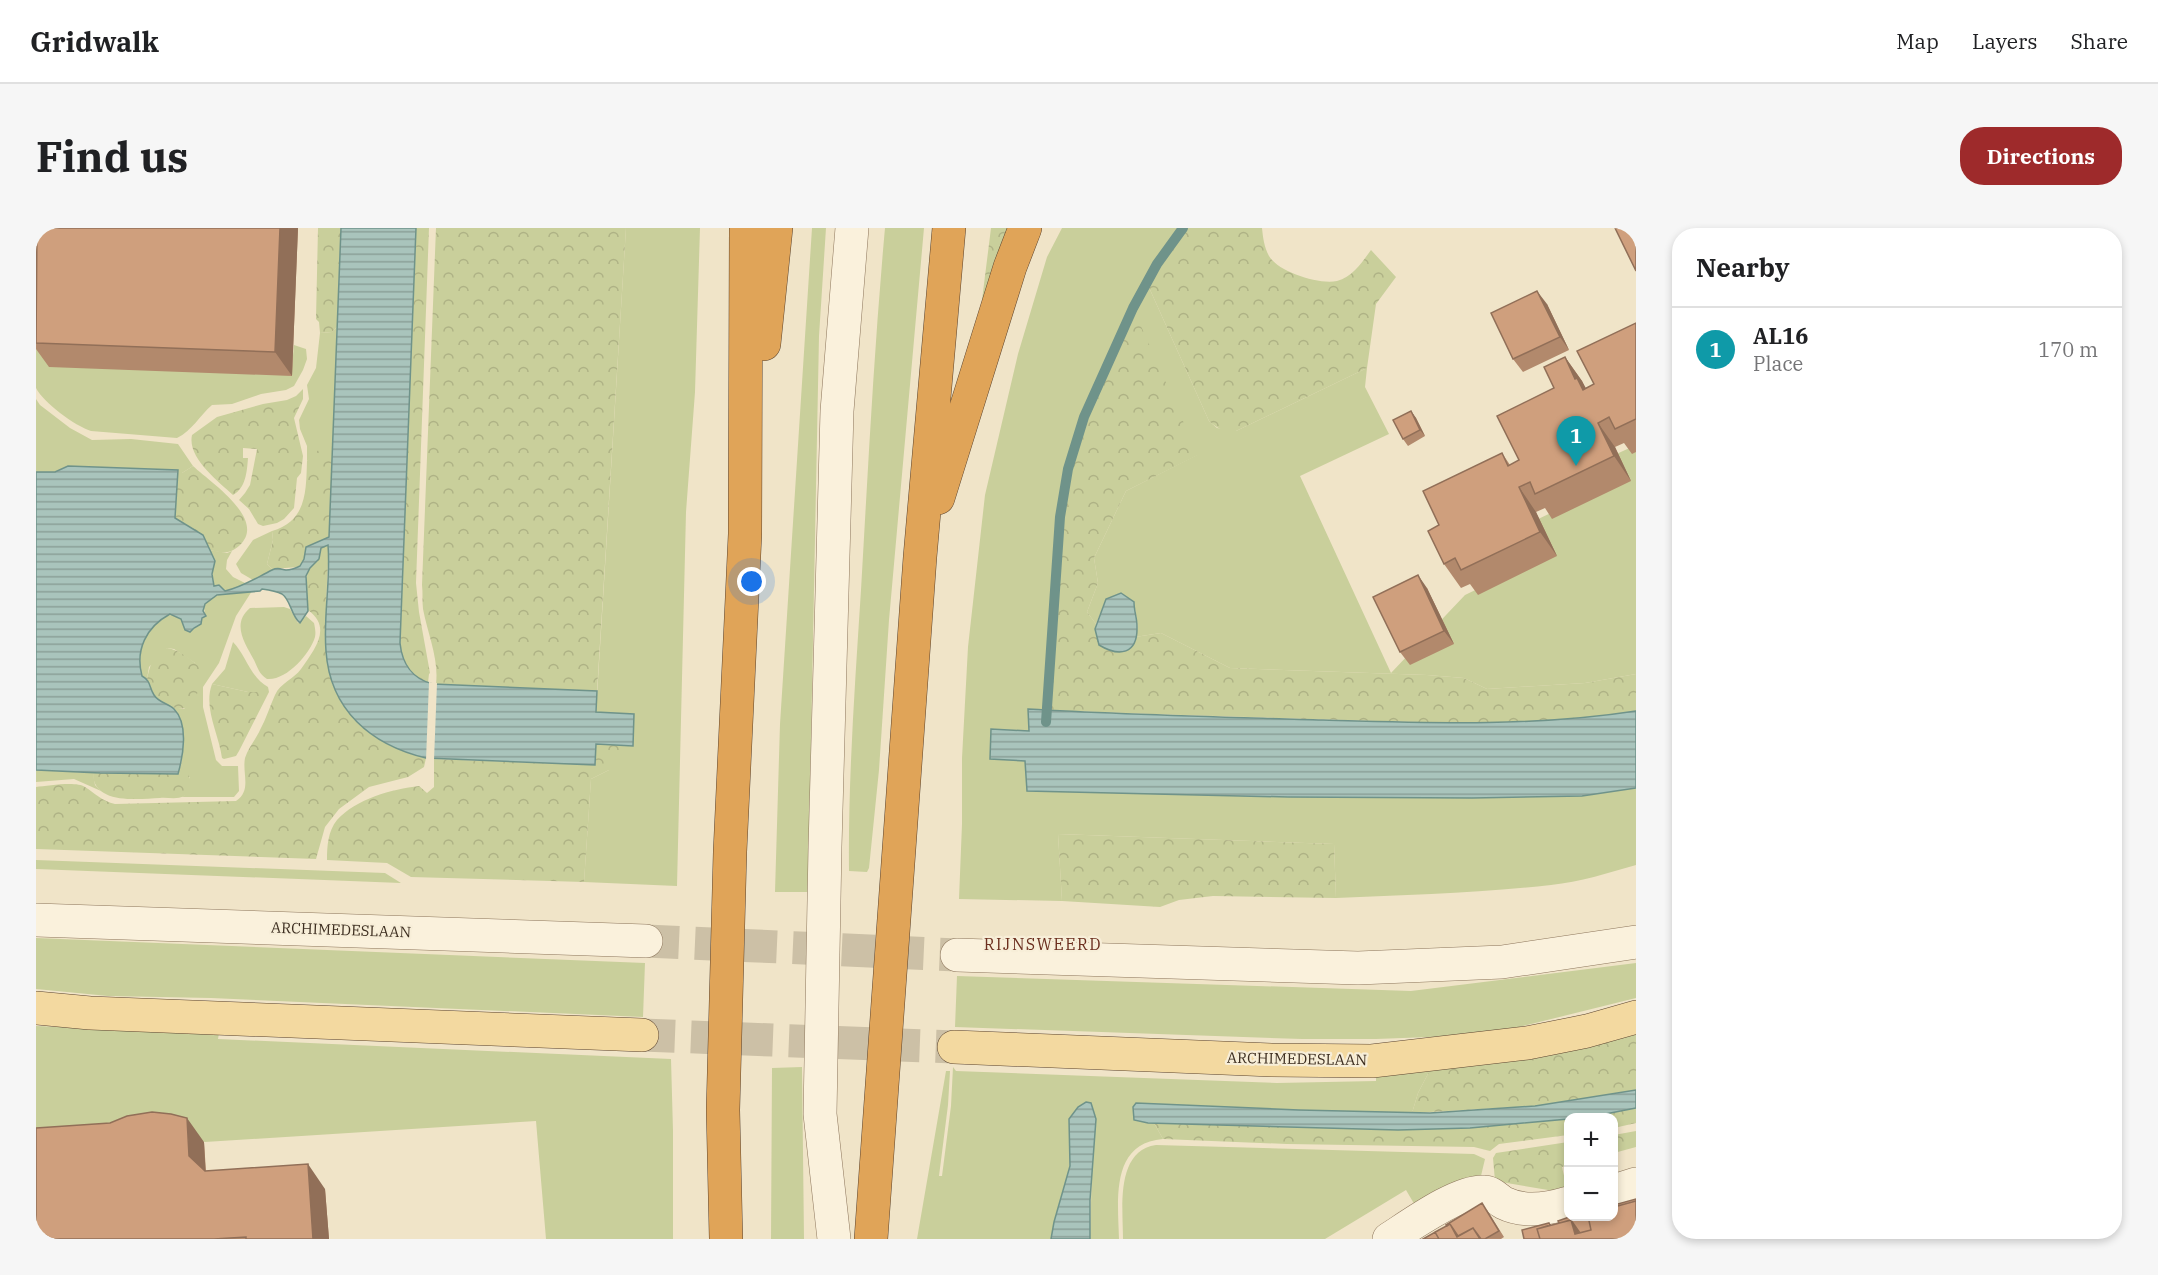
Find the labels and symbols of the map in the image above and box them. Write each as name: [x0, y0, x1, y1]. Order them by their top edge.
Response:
pin: 1: [1556, 416, 1596, 466]
your location: [737, 567, 766, 596]
street label: ARCHIMEDESLAAN: [271, 918, 411, 941]
district label: RIJNSWEERD: [984, 934, 1102, 954]
street label: ARCHIMEDESLAAN: [1227, 1048, 1367, 1069]

